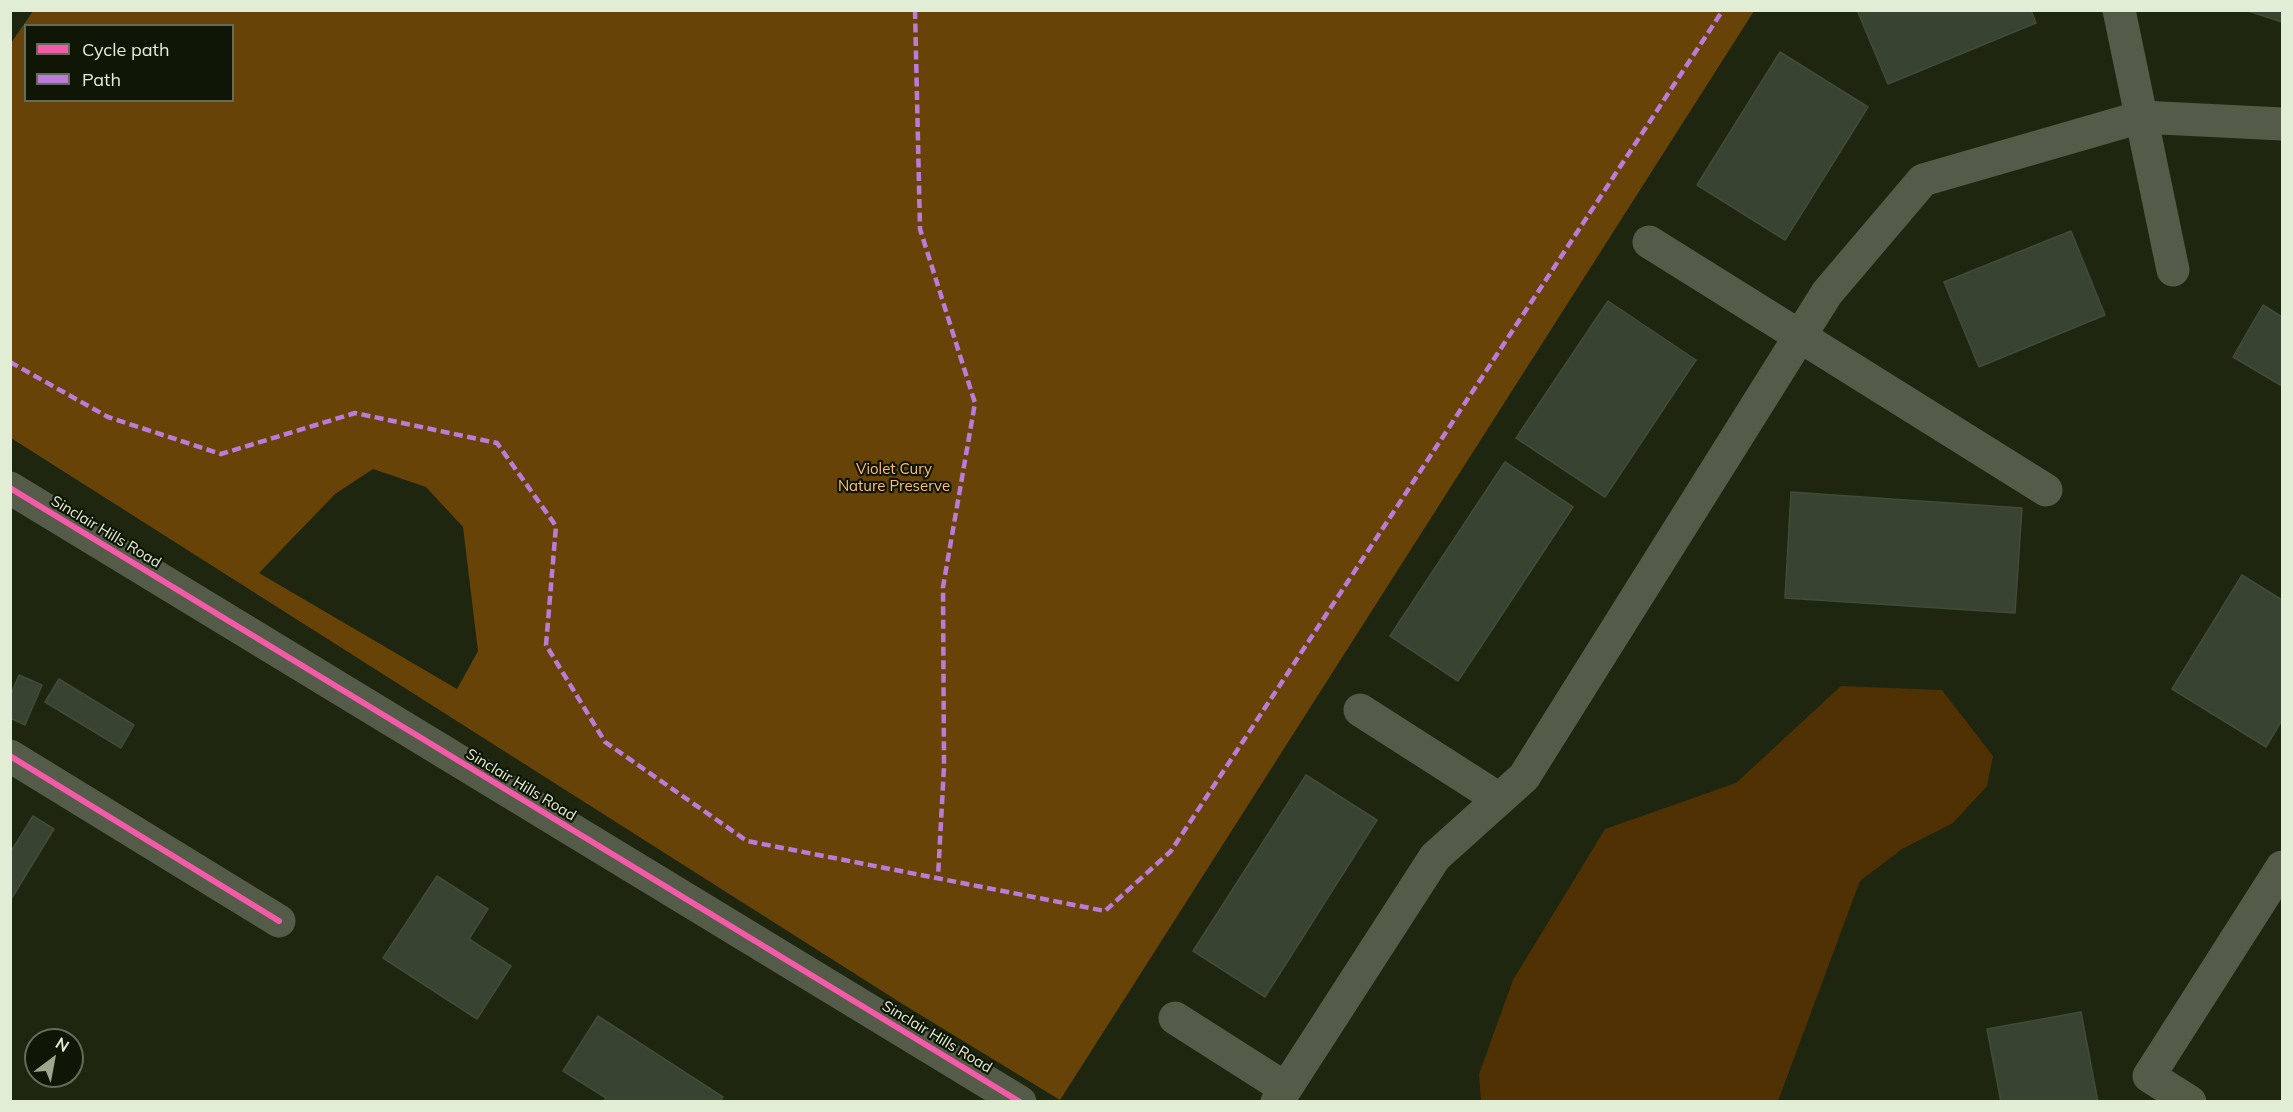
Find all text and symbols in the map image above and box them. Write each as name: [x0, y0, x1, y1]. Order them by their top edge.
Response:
legend: [24, 24, 234, 102]
text: Cycle path: [82, 38, 169, 61]
text: Path: [82, 68, 121, 91]
park label: Violet Cury Nature Preserve: [838, 460, 950, 495]
street label: Sinclair Hills Road: [48, 492, 164, 572]
street label: Sinclair Hills Road: [463, 745, 579, 825]
street label: Sinclair Hills Road: [879, 997, 995, 1077]
north arrow: [24, 1028, 84, 1088]
text: N: [52, 1033, 73, 1056]

